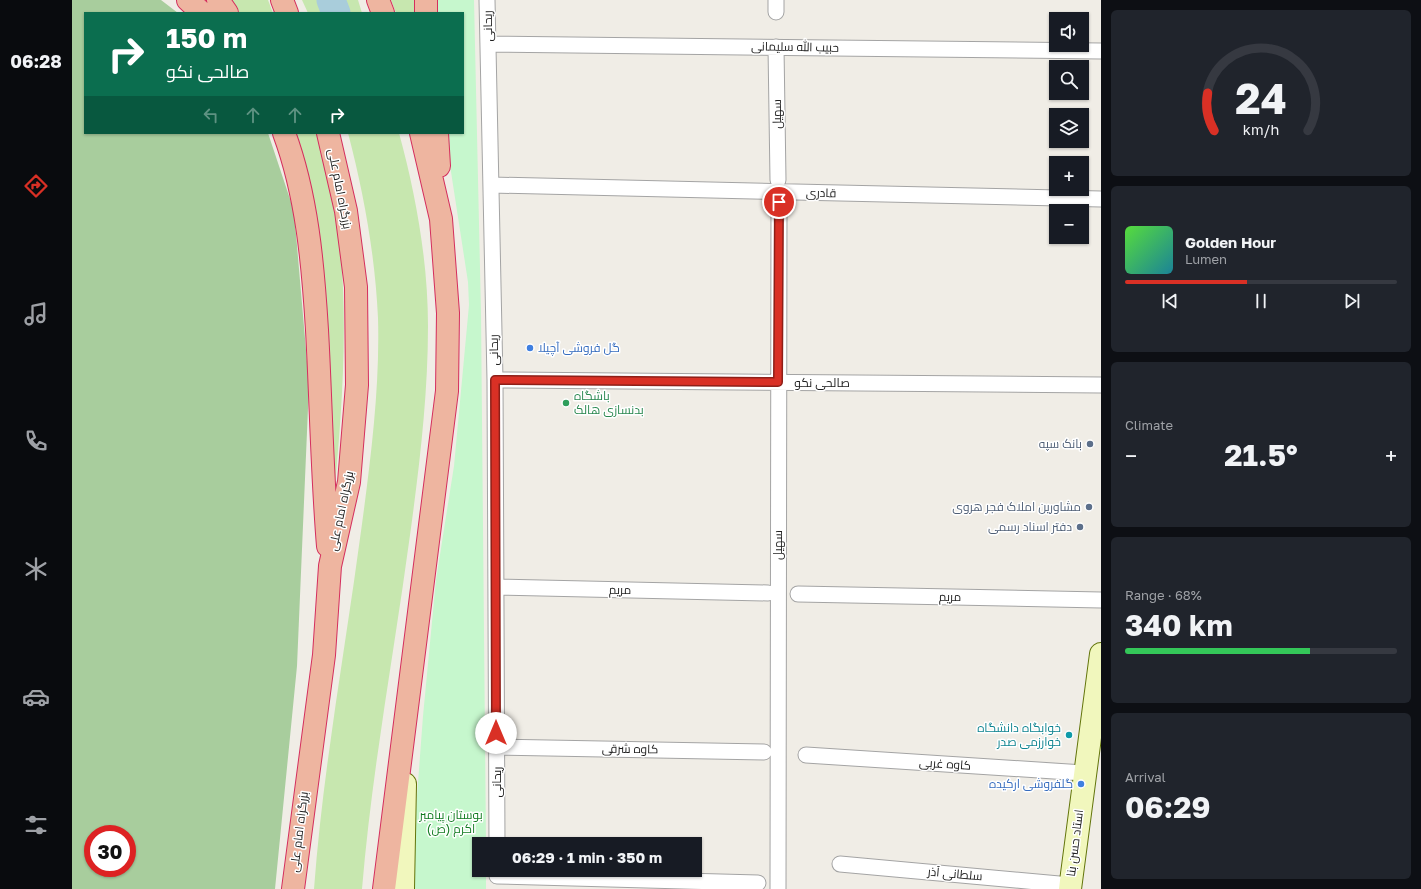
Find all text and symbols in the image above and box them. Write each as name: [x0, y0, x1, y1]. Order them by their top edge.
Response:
street label: ریحانی: [480, 10, 495, 42]
map controls: [1049, 12, 1089, 244]
button: sound: [1049, 12, 1089, 52]
text: 150 m: [166, 21, 247, 54]
icon: right: [100, 28, 152, 80]
street label: حبیب الله سلیمانی: [751, 38, 839, 55]
text: 06:28: [10, 50, 62, 72]
text: صالحی نکو: [166, 60, 249, 82]
button: search: [1049, 60, 1089, 100]
text: 24: [1235, 73, 1287, 123]
street label: سهیل: [769, 99, 784, 129]
icon: left: [200, 104, 222, 126]
icon: ahead: [242, 104, 264, 126]
icon: ahead: [284, 104, 306, 126]
icon: right: [326, 104, 348, 126]
button: layers: [1049, 108, 1089, 148]
text: km/h: [1243, 120, 1279, 137]
street label: بزرگراه امام علی: [324, 148, 356, 230]
button: +: [1049, 156, 1089, 196]
icon: directions: [22, 172, 50, 200]
pin: [762, 185, 796, 219]
street label: قادری: [806, 185, 836, 200]
icon: arrive: [768, 191, 790, 213]
button: −: [1049, 204, 1089, 244]
text: Golden Hour: [1185, 233, 1276, 251]
text: Lumen: [1185, 251, 1227, 267]
icon: previous: [1159, 290, 1181, 312]
icon: pause: [1250, 290, 1272, 312]
icon: next: [1341, 290, 1363, 312]
icon: music: [22, 300, 50, 328]
street label: ریحانی: [486, 334, 501, 366]
place label: گل فروشی آچیلا: [538, 340, 620, 357]
marker: گل فروشی آچیلا: [525, 343, 535, 353]
street label: صالحی نکو: [794, 375, 850, 390]
place label: باشگاه بدنسازی هالک: [574, 388, 644, 417]
marker: باشگاه بدنسازی هالک: [561, 398, 571, 408]
text: Climate: [1125, 417, 1173, 433]
icon: phone: [22, 427, 50, 455]
place label: بانک سپه: [1039, 436, 1082, 452]
text: 21.5°: [1224, 437, 1298, 473]
marker: بانک سپه: [1085, 439, 1095, 449]
text: −: [1125, 442, 1137, 469]
text: +: [1385, 442, 1397, 469]
street label: بزرگراه امام علی: [325, 470, 357, 552]
place label: مشاورین املاک فجر‌ هروی: [952, 499, 1081, 514]
marker: مشاورین املاک فجر‌ هروی: [1084, 502, 1094, 512]
place label: دفتر اسناد رسمی: [988, 519, 1072, 534]
marker: دفتر اسناد رسمی: [1075, 522, 1085, 532]
street label: سهیل: [770, 530, 785, 560]
icon: climate: [22, 555, 50, 583]
street label: مریم: [609, 582, 631, 598]
text: Range · 68%: [1125, 587, 1202, 603]
street label: مریم: [939, 589, 961, 605]
text: 340 km: [1125, 607, 1233, 643]
icon: car: [22, 683, 50, 711]
position arrow: [475, 712, 517, 754]
place label: خوابگاه دانشگاه خوارزمی صدر: [977, 720, 1061, 749]
marker: خوابگاه دانشگاه خوارزمی صدر: [1064, 730, 1074, 740]
street label: کاوه شرقی: [602, 741, 658, 756]
street label: کاوه غربی: [919, 754, 972, 773]
street label: ریحانی: [489, 767, 504, 797]
text: Arrival: [1125, 769, 1166, 785]
place label: گلفروشی ارکیده: [989, 776, 1073, 791]
marker: گلفروشی ارکیده: [1076, 779, 1086, 789]
text: 06:29: [1125, 789, 1211, 825]
street label: بزرگراه امام علی: [286, 791, 312, 873]
park label: بوستان پیامبر اکرم (ص): [418, 807, 483, 837]
street label: استاد حسن بنا: [1063, 809, 1086, 877]
icon: filters: [22, 811, 50, 839]
speed limit sign: 30: [84, 825, 136, 877]
text: 06:29 · 1 min · 350 m: [512, 848, 662, 866]
street label: سلطانی آذر: [926, 864, 983, 883]

